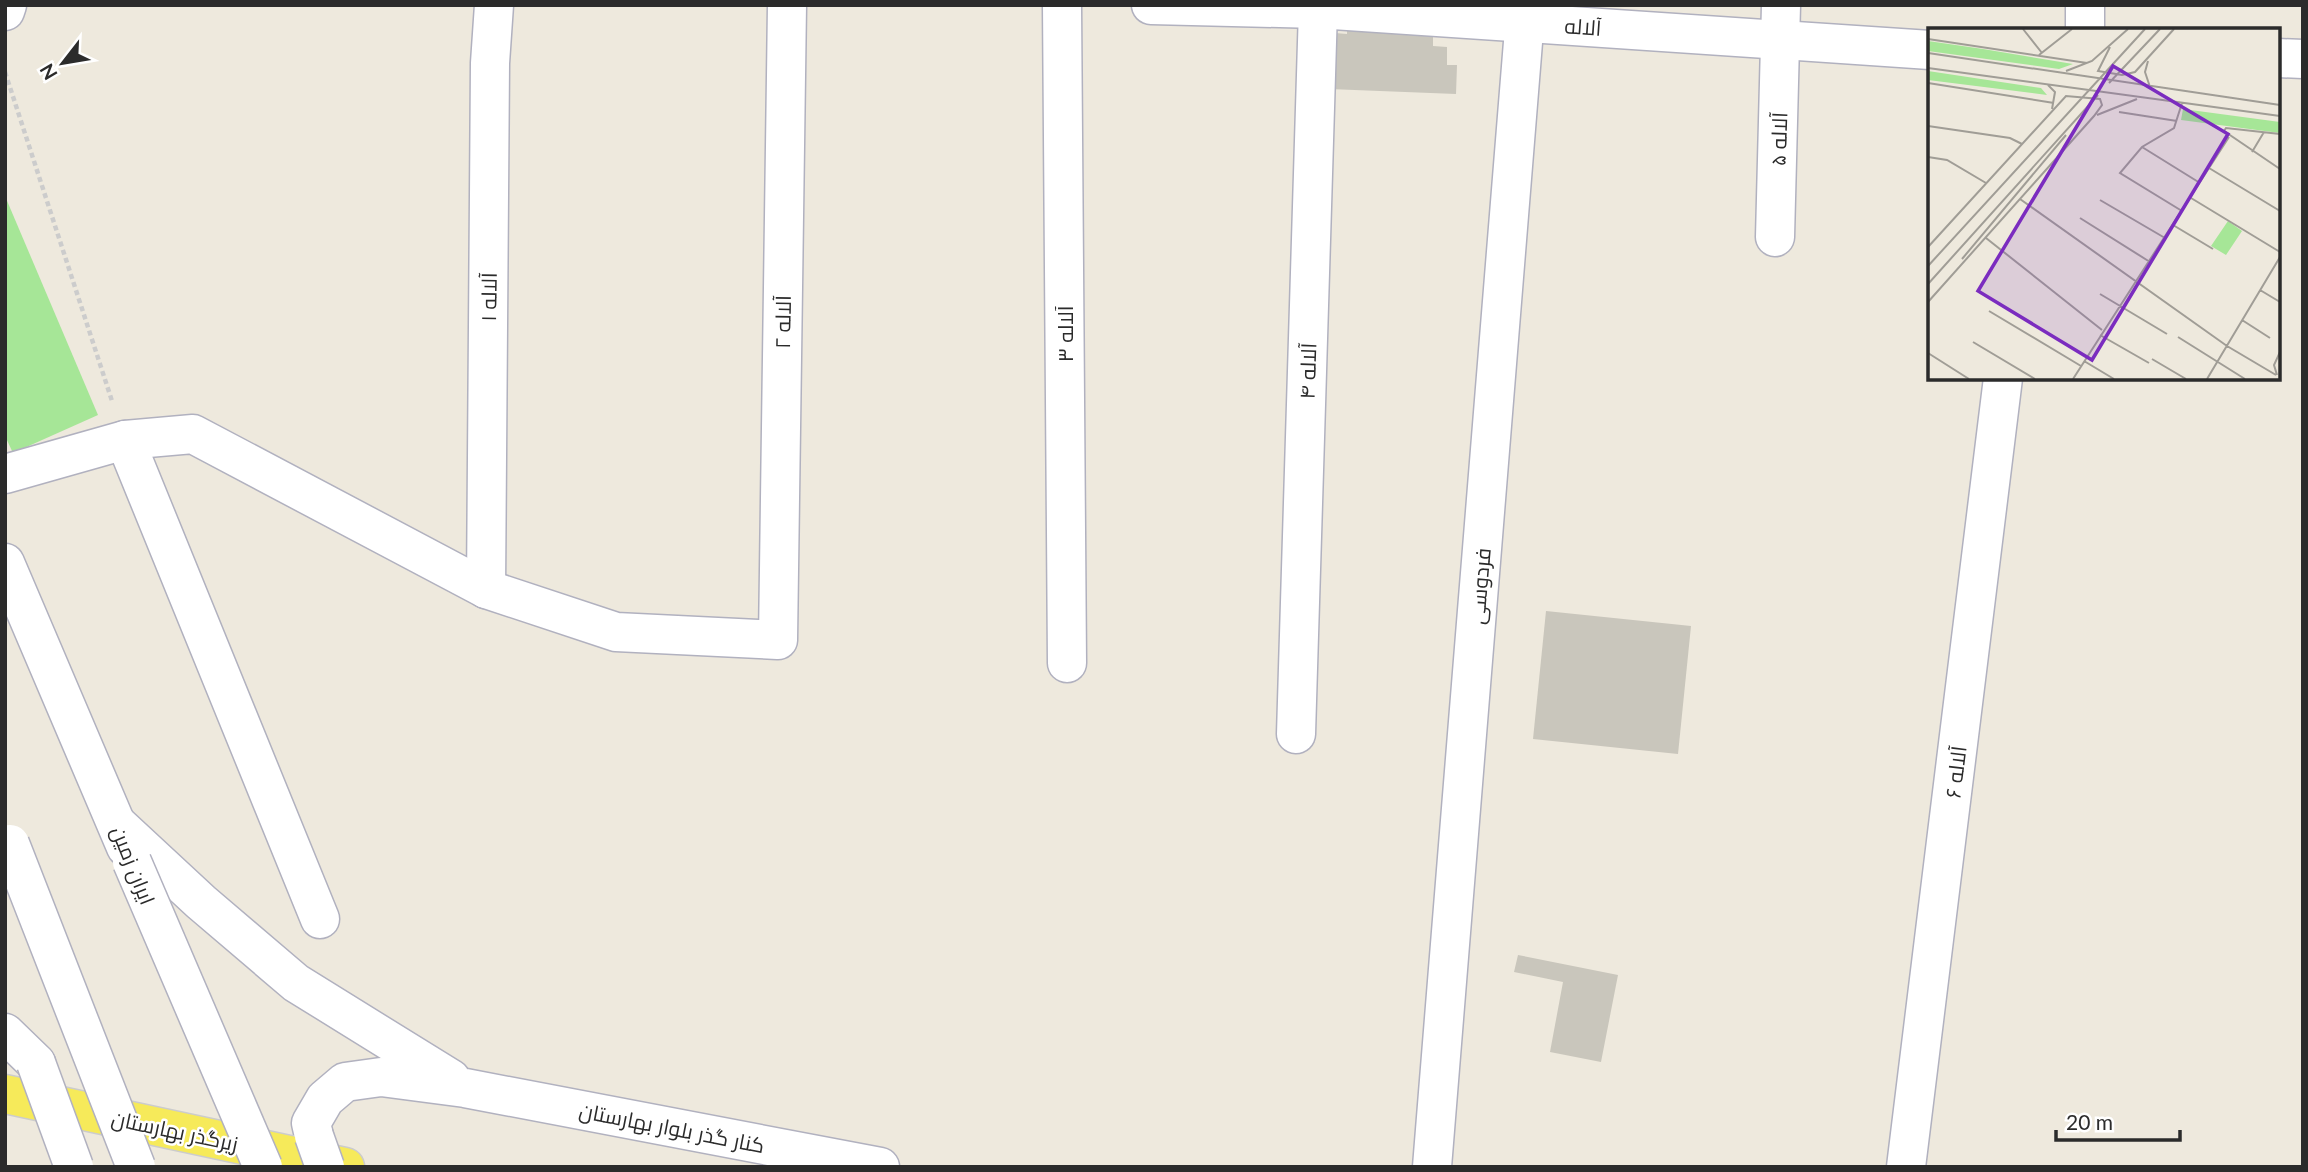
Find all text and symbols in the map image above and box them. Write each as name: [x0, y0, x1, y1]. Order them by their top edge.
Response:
street label: آلاله: [1564, 12, 1603, 40]
north arrow: [28, 28, 98, 98]
inset map: [1928, 28, 2280, 380]
text: N: [34, 60, 62, 84]
street label: آلاله ۵: [1765, 111, 1791, 166]
street label: آلاله ۱: [475, 272, 501, 322]
street label: آلاله ۲: [769, 295, 795, 349]
street label: آلاله ۳: [1052, 305, 1077, 362]
street label: آلاله ۴: [1294, 342, 1320, 400]
street label: فردوسی: [1463, 547, 1497, 625]
street label: آلاله ۶: [1939, 744, 1971, 800]
street label: ایران زمین: [105, 822, 161, 909]
street label: کنار گذر بلوار بهارستان: [577, 1097, 767, 1159]
scale bar: [2056, 1098, 2180, 1142]
street label: زیرگذر بهارستان: [109, 1104, 241, 1158]
text: 20 m: [2066, 1109, 2113, 1134]

